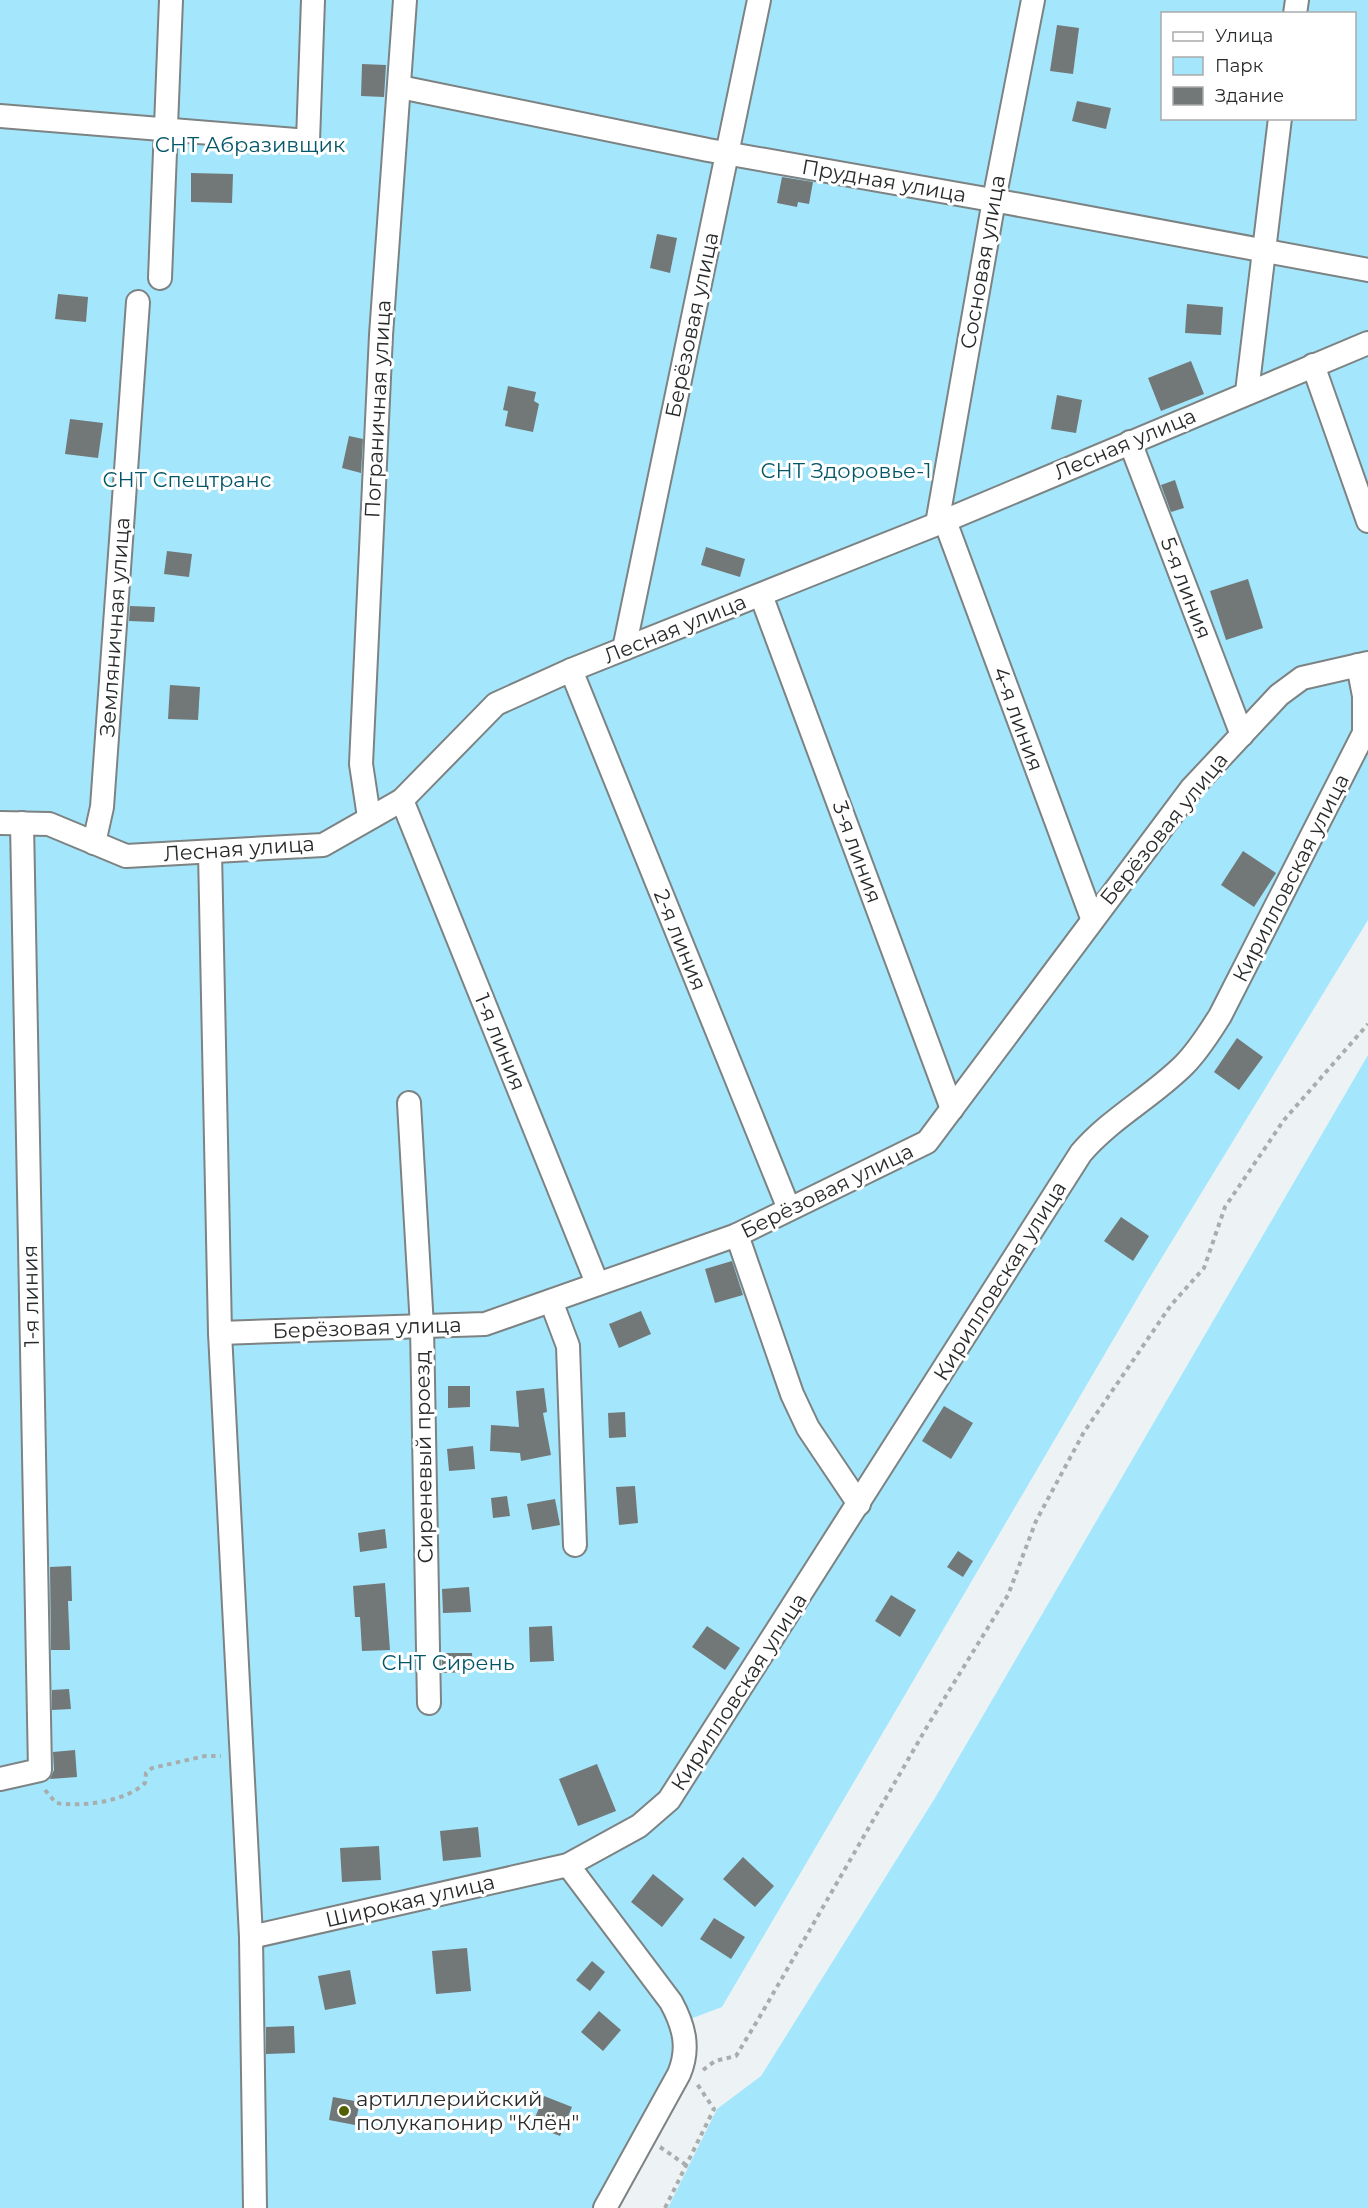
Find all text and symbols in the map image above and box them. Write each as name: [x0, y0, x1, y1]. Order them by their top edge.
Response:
legend: [1161, 12, 1356, 120]
text: Улица: [1215, 25, 1273, 47]
text: Парк: [1215, 55, 1264, 77]
text: Здание: [1215, 85, 1284, 107]
park label: СНТ Абразивщик: [155, 132, 345, 157]
street label: Прудная улица: [800, 154, 968, 207]
street label: Сосновая улица: [955, 173, 1010, 351]
street label: Берёзовая улица: [660, 230, 723, 420]
street label: Пограничная улица: [359, 299, 396, 519]
street label: Лесная улица: [1050, 402, 1199, 485]
park label: СНТ Здоровье-1: [761, 458, 931, 483]
park label: СНТ Спецтранс: [102, 467, 272, 492]
street label: Земляничная улица: [94, 516, 135, 738]
street label: 5-я линия: [1156, 534, 1217, 642]
street label: Лесная улица: [600, 589, 750, 669]
street label: 4-я линия: [988, 663, 1049, 774]
street label: Берёзовая улица: [1094, 747, 1233, 910]
street label: Кирилловская улица: [1227, 769, 1354, 986]
street label: 3-я линия: [827, 797, 887, 906]
street label: Лесная улица: [163, 831, 315, 866]
street label: 2-я линия: [649, 886, 712, 994]
street label: 1-я линия: [470, 990, 531, 1094]
street label: Берёзовая улица: [736, 1138, 917, 1243]
street label: Кирилловская улица: [928, 1176, 1071, 1385]
street label: 1-я линия: [17, 1245, 44, 1347]
street label: Берёзовая улица: [272, 1312, 462, 1343]
street label: Сиреневый проезд: [409, 1350, 438, 1564]
street label: Кирилловская улица: [665, 1588, 812, 1795]
park label: СНТ Сирень: [382, 1650, 515, 1675]
street label: Широкая улица: [323, 1869, 497, 1932]
place label: артиллерийский полукапонир "Клён": [356, 2086, 579, 2135]
marker: артиллерийский полукапонир "Клён": [337, 2104, 351, 2118]

